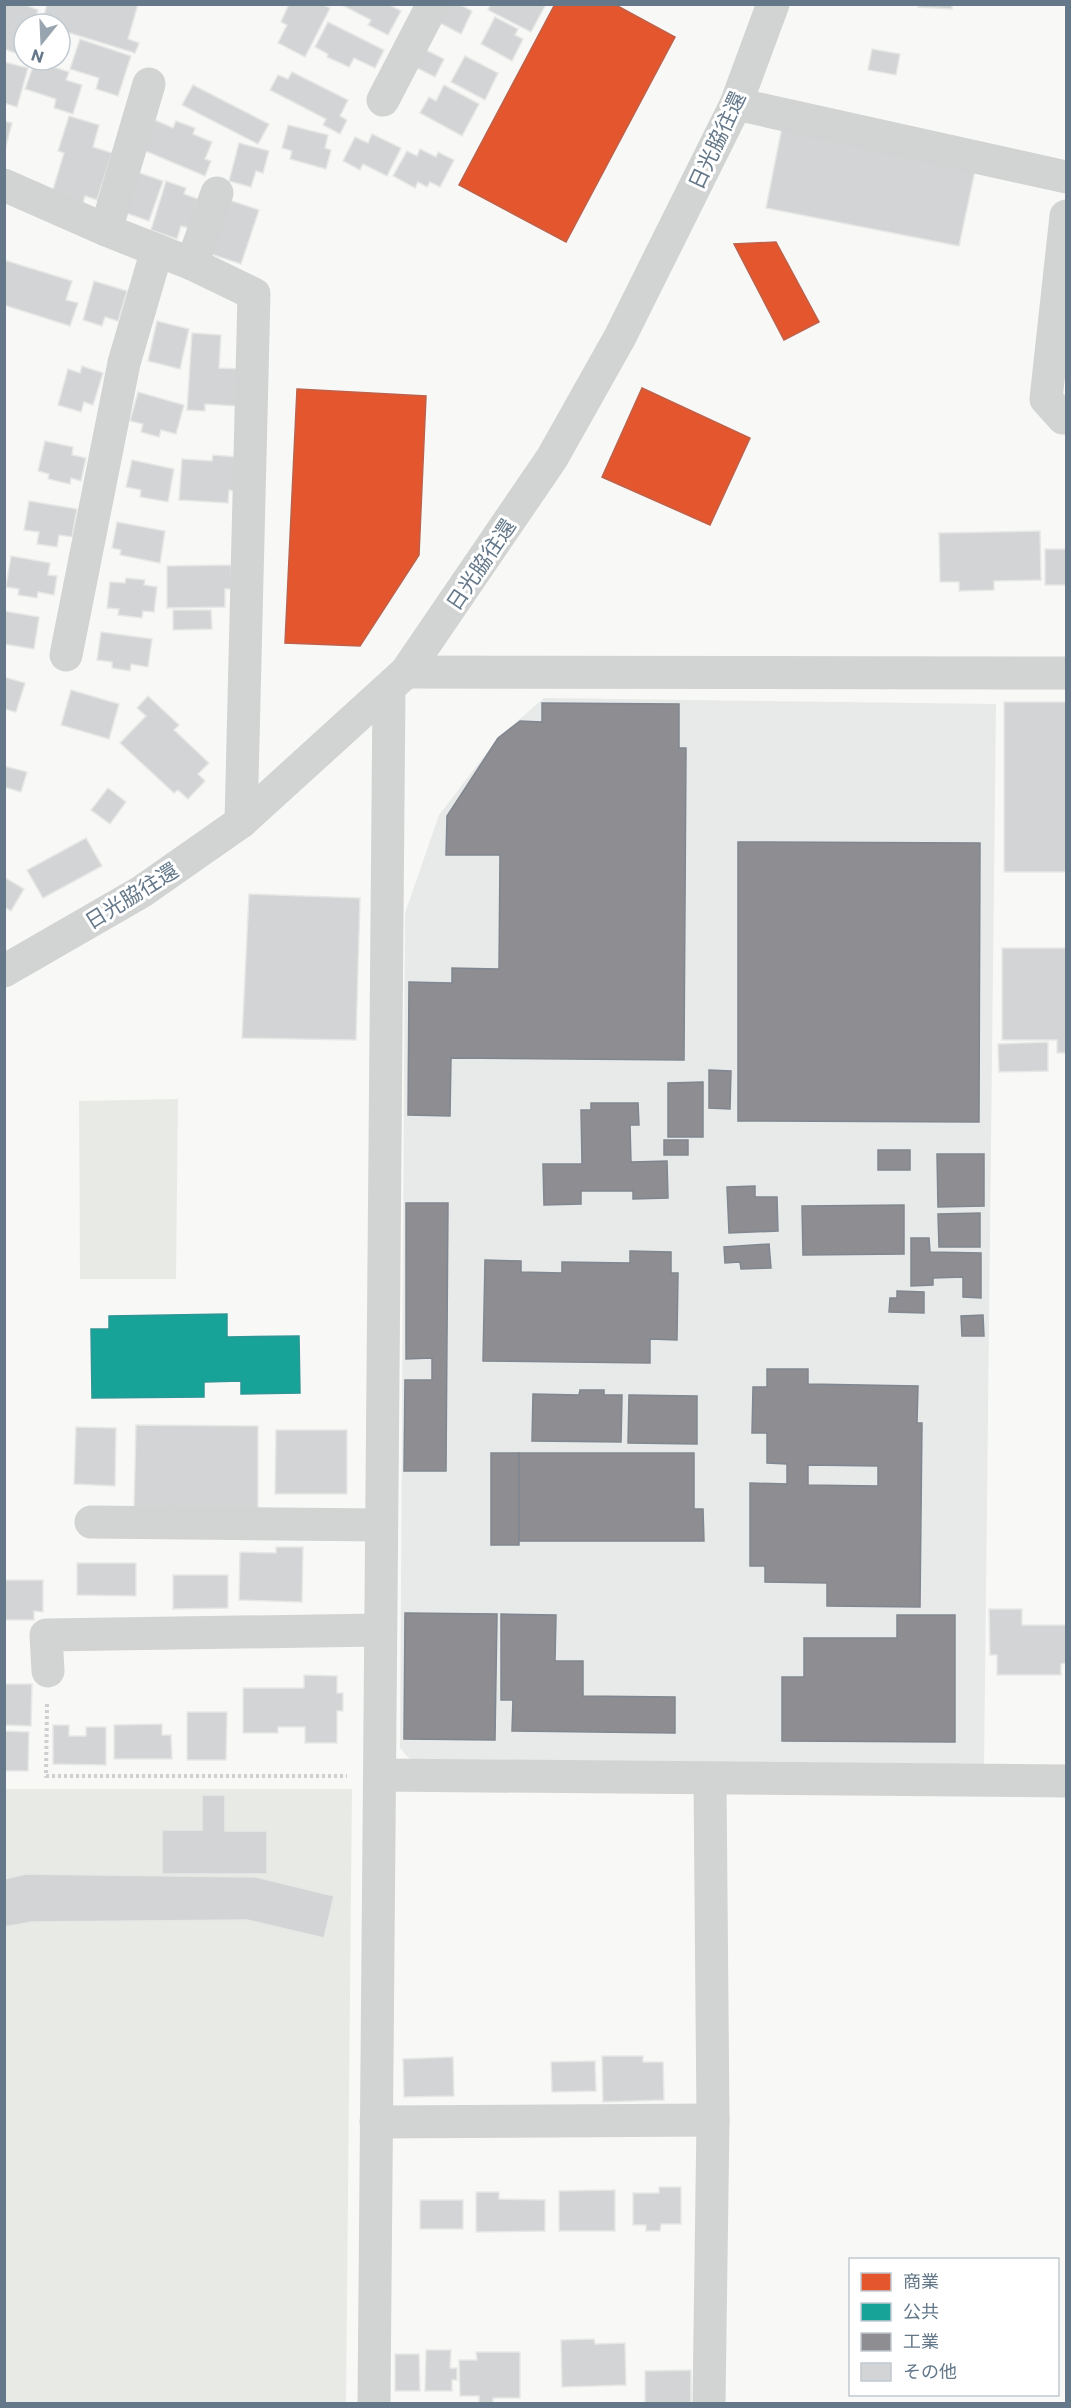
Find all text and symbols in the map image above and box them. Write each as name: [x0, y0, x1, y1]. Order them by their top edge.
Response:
north arrow: [12, 12, 72, 72]
text: N: [29, 46, 46, 68]
street label: 日光脇往還: [682, 87, 750, 193]
street label: 日光脇往還: [440, 513, 520, 615]
street label: 日光脇往還: [80, 857, 182, 933]
legend: [849, 2258, 1059, 2396]
text: 商業: [903, 2270, 939, 2292]
text: 公共: [903, 2300, 939, 2322]
text: 工業: [903, 2330, 939, 2352]
text: その他: [903, 2360, 957, 2382]

